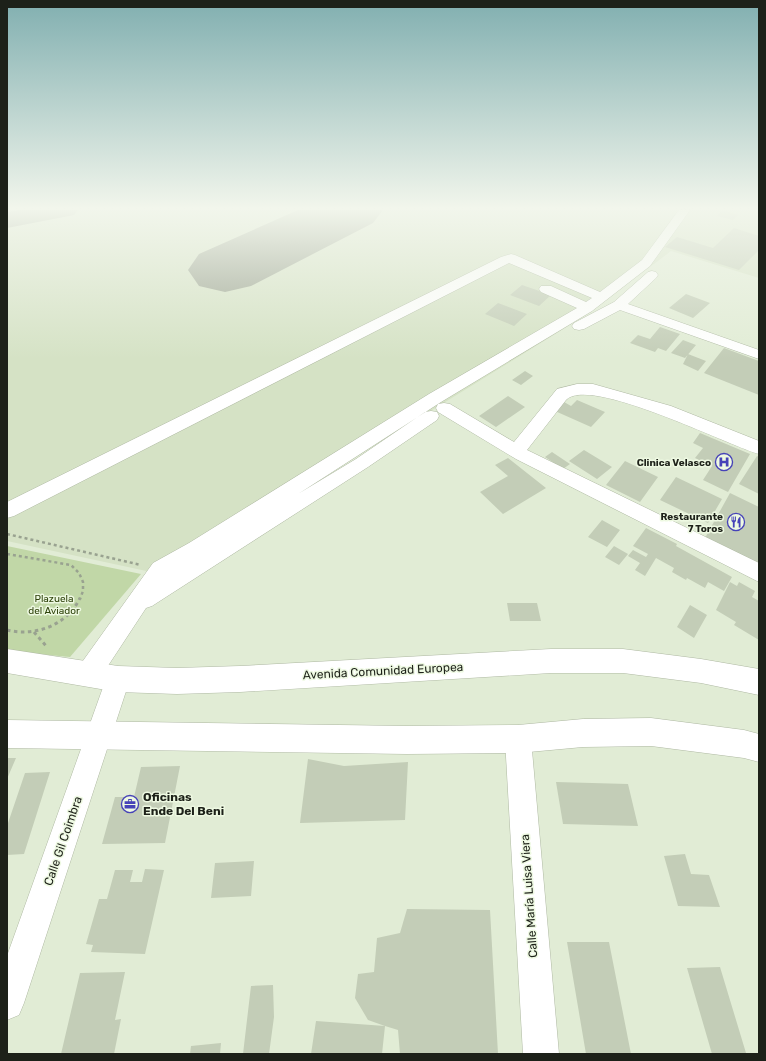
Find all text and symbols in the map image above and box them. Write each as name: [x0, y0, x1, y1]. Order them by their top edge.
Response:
hospital icon: Clinica Velasco: [714, 452, 734, 472]
place label: Clinica Velasco: [637, 457, 711, 469]
place label: Restaurante 7 Toros: [660, 511, 723, 535]
restaurant icon: Restaurante 7 Toros: [726, 512, 746, 532]
park label: Plazuela del Aviador: [28, 593, 80, 617]
street label: Avenida Comunidad Europea: [302, 660, 464, 682]
place label: Oficinas Ende Del Beni: [143, 790, 224, 818]
street label: Calle Gil Coimbra: [41, 794, 85, 888]
office icon: Oficinas Ende Del Beni: [120, 794, 140, 814]
street label: Calle María Luisa Viera: [518, 834, 540, 958]

